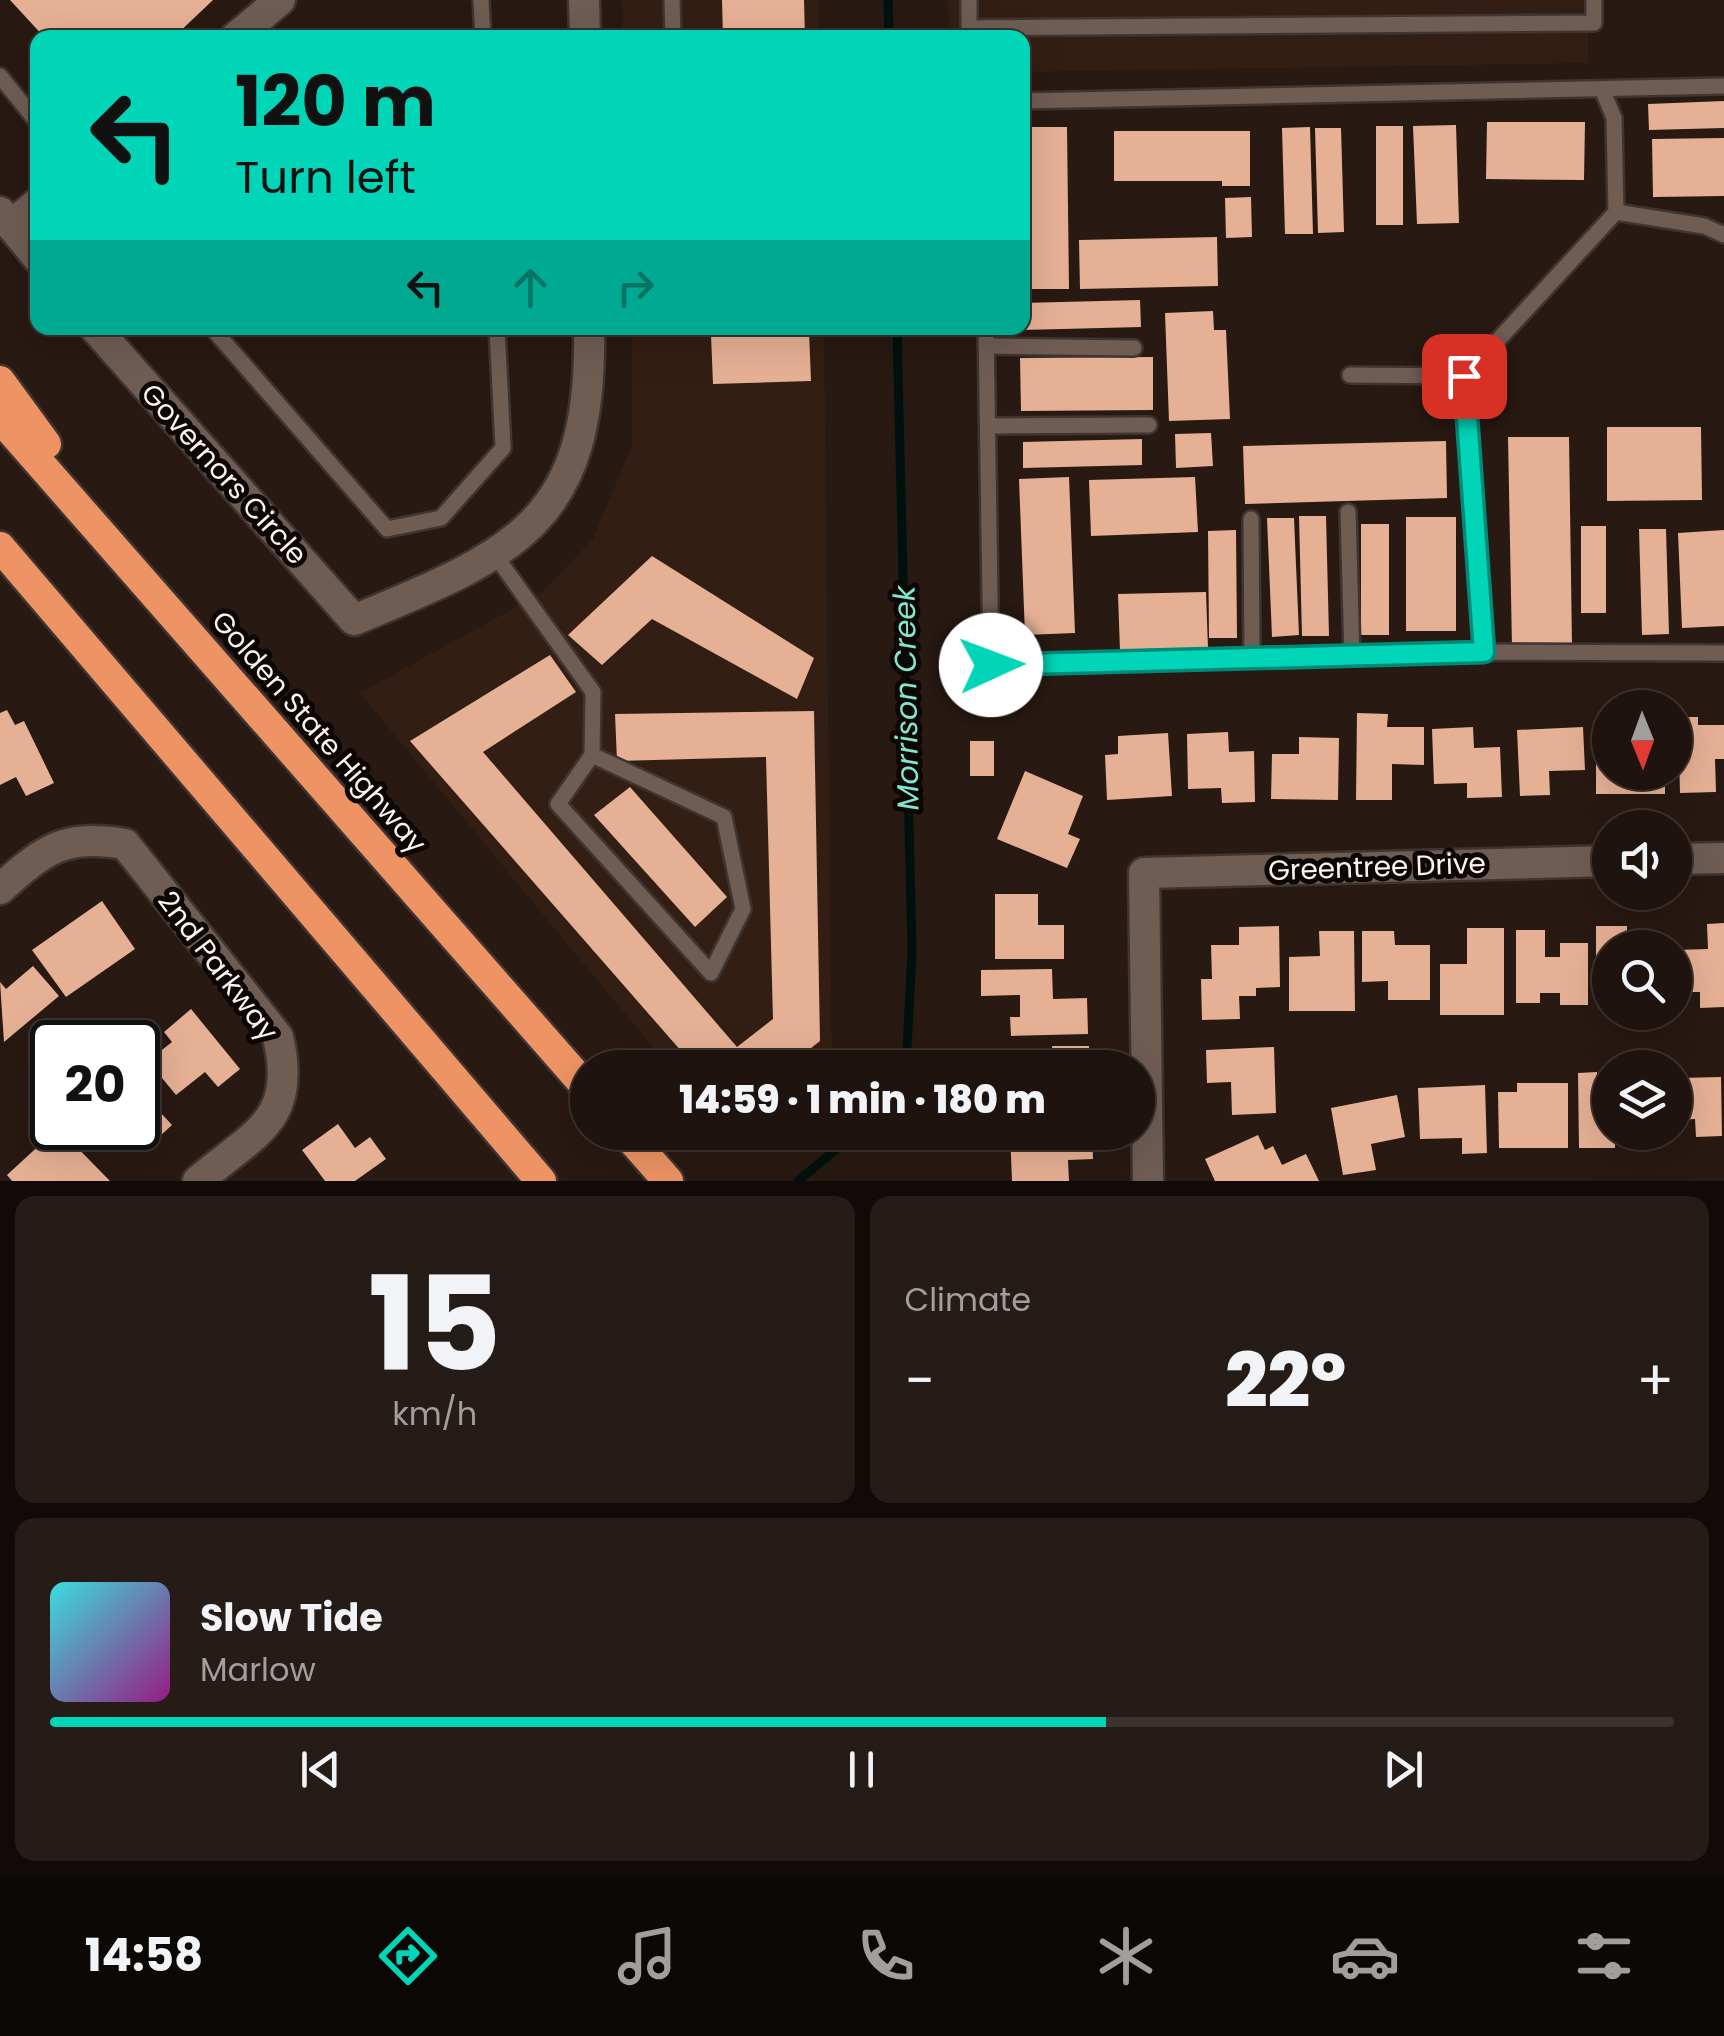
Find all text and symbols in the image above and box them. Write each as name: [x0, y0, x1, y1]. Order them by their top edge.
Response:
text: 120 m: [235, 52, 436, 151]
icon: left: [70, 70, 200, 200]
text: Turn left: [235, 146, 416, 209]
icon: left: [398, 260, 453, 315]
icon: ahead: [503, 260, 558, 315]
icon: right: [608, 260, 663, 315]
pin: [1422, 334, 1507, 419]
icon: arrive: [1437, 349, 1492, 404]
street label: Governors Circle: [132, 375, 316, 573]
water label: Morrison Creek: [883, 584, 929, 811]
street label: Golden State Highway: [203, 602, 435, 862]
position arrow: [939, 613, 1043, 717]
north arrow: [1592, 690, 1692, 790]
map controls: [1592, 690, 1692, 1150]
button: sound: [1592, 810, 1692, 910]
street label: Greentree Drive: [1267, 844, 1487, 890]
street label: 2nd Parkway: [149, 883, 287, 1049]
button: search: [1592, 930, 1692, 1030]
speed limit sign: 20: [30, 1020, 160, 1150]
button: layers: [1592, 1050, 1692, 1150]
text: 14:59 · 1 min · 180 m: [679, 1073, 1046, 1126]
text: 15: [368, 1233, 501, 1416]
text: Climate: [905, 1277, 1031, 1322]
text: 22°: [1225, 1328, 1346, 1433]
text: −: [905, 1342, 935, 1419]
text: +: [1636, 1342, 1674, 1419]
text: km/h: [392, 1391, 477, 1436]
text: Slow Tide: [200, 1591, 383, 1644]
text: Marlow: [200, 1647, 316, 1692]
icon: previous: [293, 1742, 348, 1797]
icon: pause: [834, 1742, 889, 1797]
icon: next: [1376, 1742, 1431, 1797]
icon: directions: [373, 1921, 443, 1991]
icon: music: [612, 1921, 682, 1991]
icon: phone: [851, 1921, 921, 1991]
icon: climate: [1091, 1921, 1161, 1991]
icon: car: [1330, 1921, 1400, 1991]
icon: filters: [1569, 1921, 1639, 1991]
text: 14:58: [85, 1924, 203, 1987]

